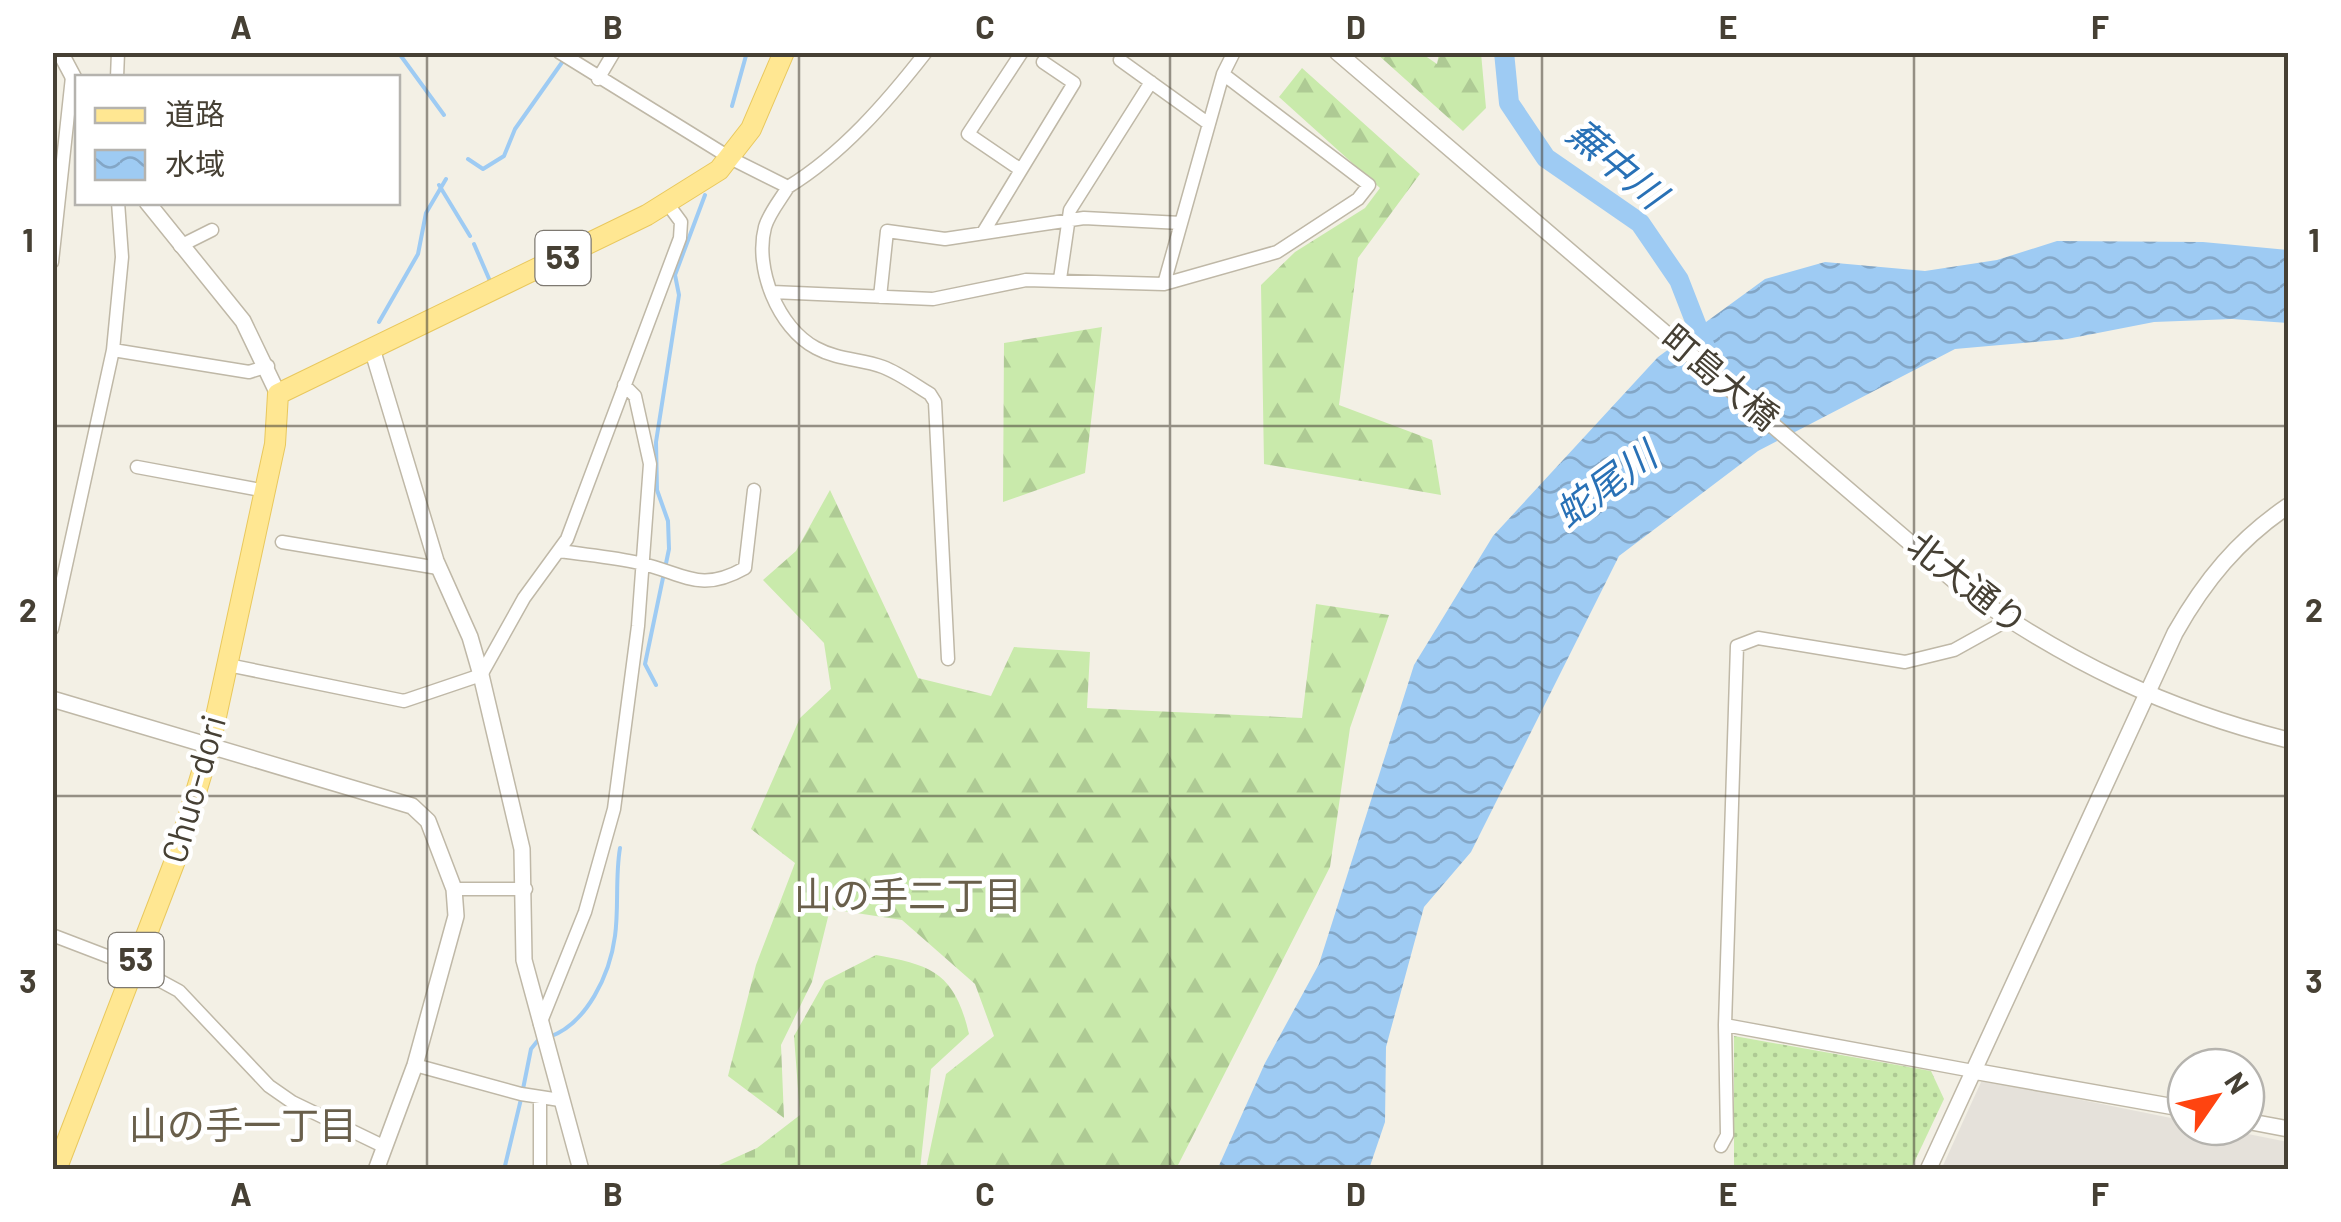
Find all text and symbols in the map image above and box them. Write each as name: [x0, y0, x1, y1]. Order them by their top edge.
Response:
text: A: [230, 7, 252, 45]
text: B: [603, 7, 623, 45]
text: C: [975, 7, 995, 45]
text: D: [1346, 7, 1366, 45]
text: E: [1719, 7, 1737, 45]
text: F: [2091, 7, 2109, 45]
legend: [75, 75, 400, 205]
text: 道路: [165, 95, 225, 131]
water label: 蕪中川: [1559, 108, 1679, 219]
text: 水域: [165, 145, 225, 181]
text: 1: [22, 220, 34, 258]
text: 1: [2308, 220, 2320, 258]
road number: 53: [536, 231, 590, 285]
street label: 町島大橋: [1654, 315, 1788, 438]
water label: 蛇尾川: [1545, 429, 1668, 535]
street label: 北大通り: [1900, 523, 2036, 642]
text: 2: [19, 590, 37, 628]
text: 2: [2305, 590, 2323, 628]
street label: Chuo-dori: [151, 710, 233, 867]
district label: 山の手二丁目: [794, 871, 1022, 917]
road number: 53: [108, 933, 164, 987]
text: 3: [19, 961, 37, 999]
text: 3: [2305, 961, 2323, 999]
north arrow: [2166, 1047, 2266, 1147]
text: N: [2218, 1065, 2257, 1100]
district label: 山の手一丁目: [129, 1101, 357, 1147]
text: A: [230, 1174, 252, 1212]
text: B: [603, 1174, 623, 1212]
text: C: [975, 1174, 995, 1212]
text: D: [1346, 1174, 1366, 1212]
text: E: [1719, 1174, 1737, 1212]
text: F: [2091, 1174, 2109, 1212]

